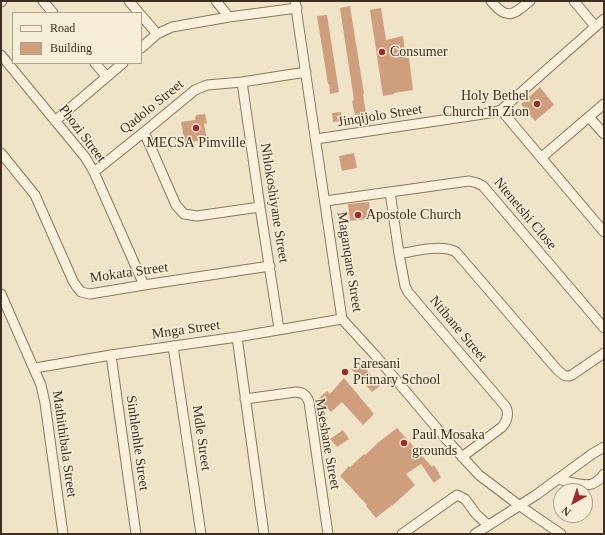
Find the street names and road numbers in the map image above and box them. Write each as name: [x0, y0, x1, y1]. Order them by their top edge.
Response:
street label: Qadolo Street: [117, 76, 187, 138]
street label: Jinqijolo Street: [337, 101, 423, 131]
street label: Phozi Street: [55, 102, 109, 166]
street label: Nhlokoshiyane Street: [256, 142, 292, 264]
street label: Ntenetshi Close: [490, 174, 560, 254]
street label: Maganqane Street: [333, 211, 365, 313]
street label: Mokata Street: [89, 259, 169, 287]
street label: Ntibane Street: [426, 293, 490, 365]
street label: Mnga Street: [151, 317, 221, 343]
street label: Mathithibala Street: [48, 390, 80, 498]
street label: Sinhlenhle Street: [122, 394, 152, 492]
street label: Mseshane Street: [311, 397, 343, 491]
street label: Mdle Street: [188, 404, 214, 472]

